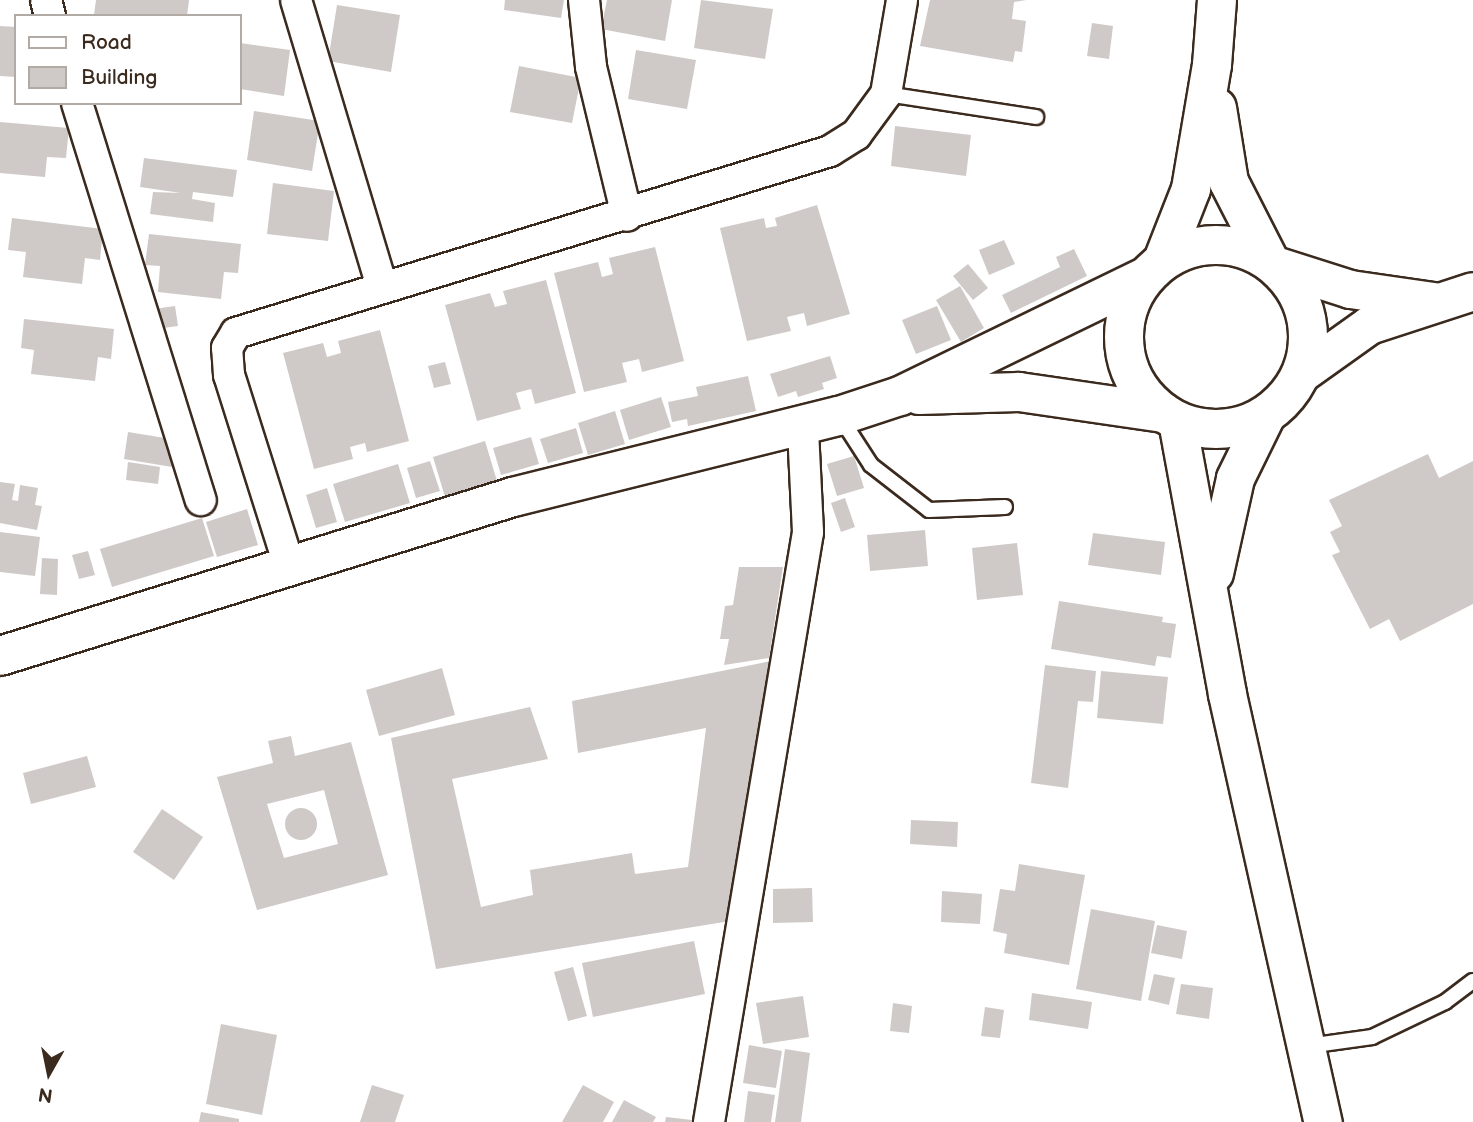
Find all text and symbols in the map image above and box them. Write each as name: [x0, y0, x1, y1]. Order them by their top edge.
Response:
legend: [14, 14, 242, 105]
text: Road: [81, 30, 132, 55]
text: Building: [81, 65, 157, 90]
north arrow: [14, 1038, 84, 1108]
text: N: [37, 1082, 54, 1107]

